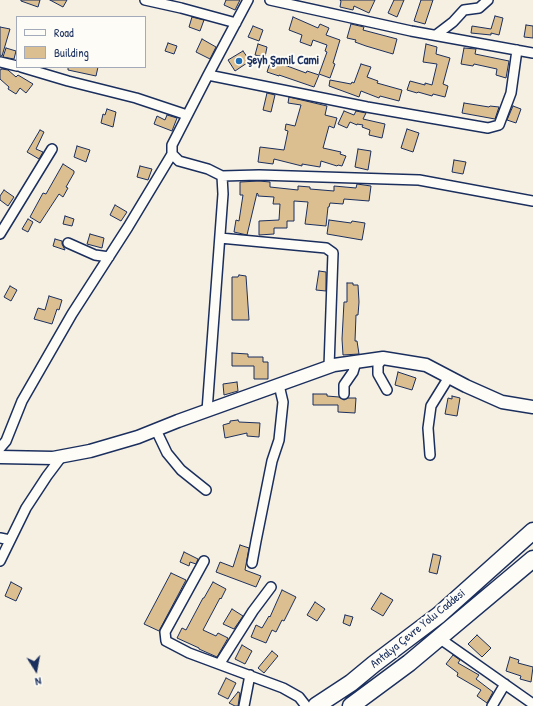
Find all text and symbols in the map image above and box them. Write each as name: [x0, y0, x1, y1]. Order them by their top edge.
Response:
legend: [16, 16, 146, 68]
text: Road: [54, 24, 74, 41]
text: Building: [54, 44, 89, 61]
place label: Şeyh Şamil Cami: [247, 54, 319, 68]
marker: Şeyh Şamil Cami: [234, 56, 244, 66]
street label: Antalya Çevre Yolu Caddesi: [368, 586, 468, 672]
north arrow: [16, 650, 56, 690]
text: N: [34, 674, 43, 689]

